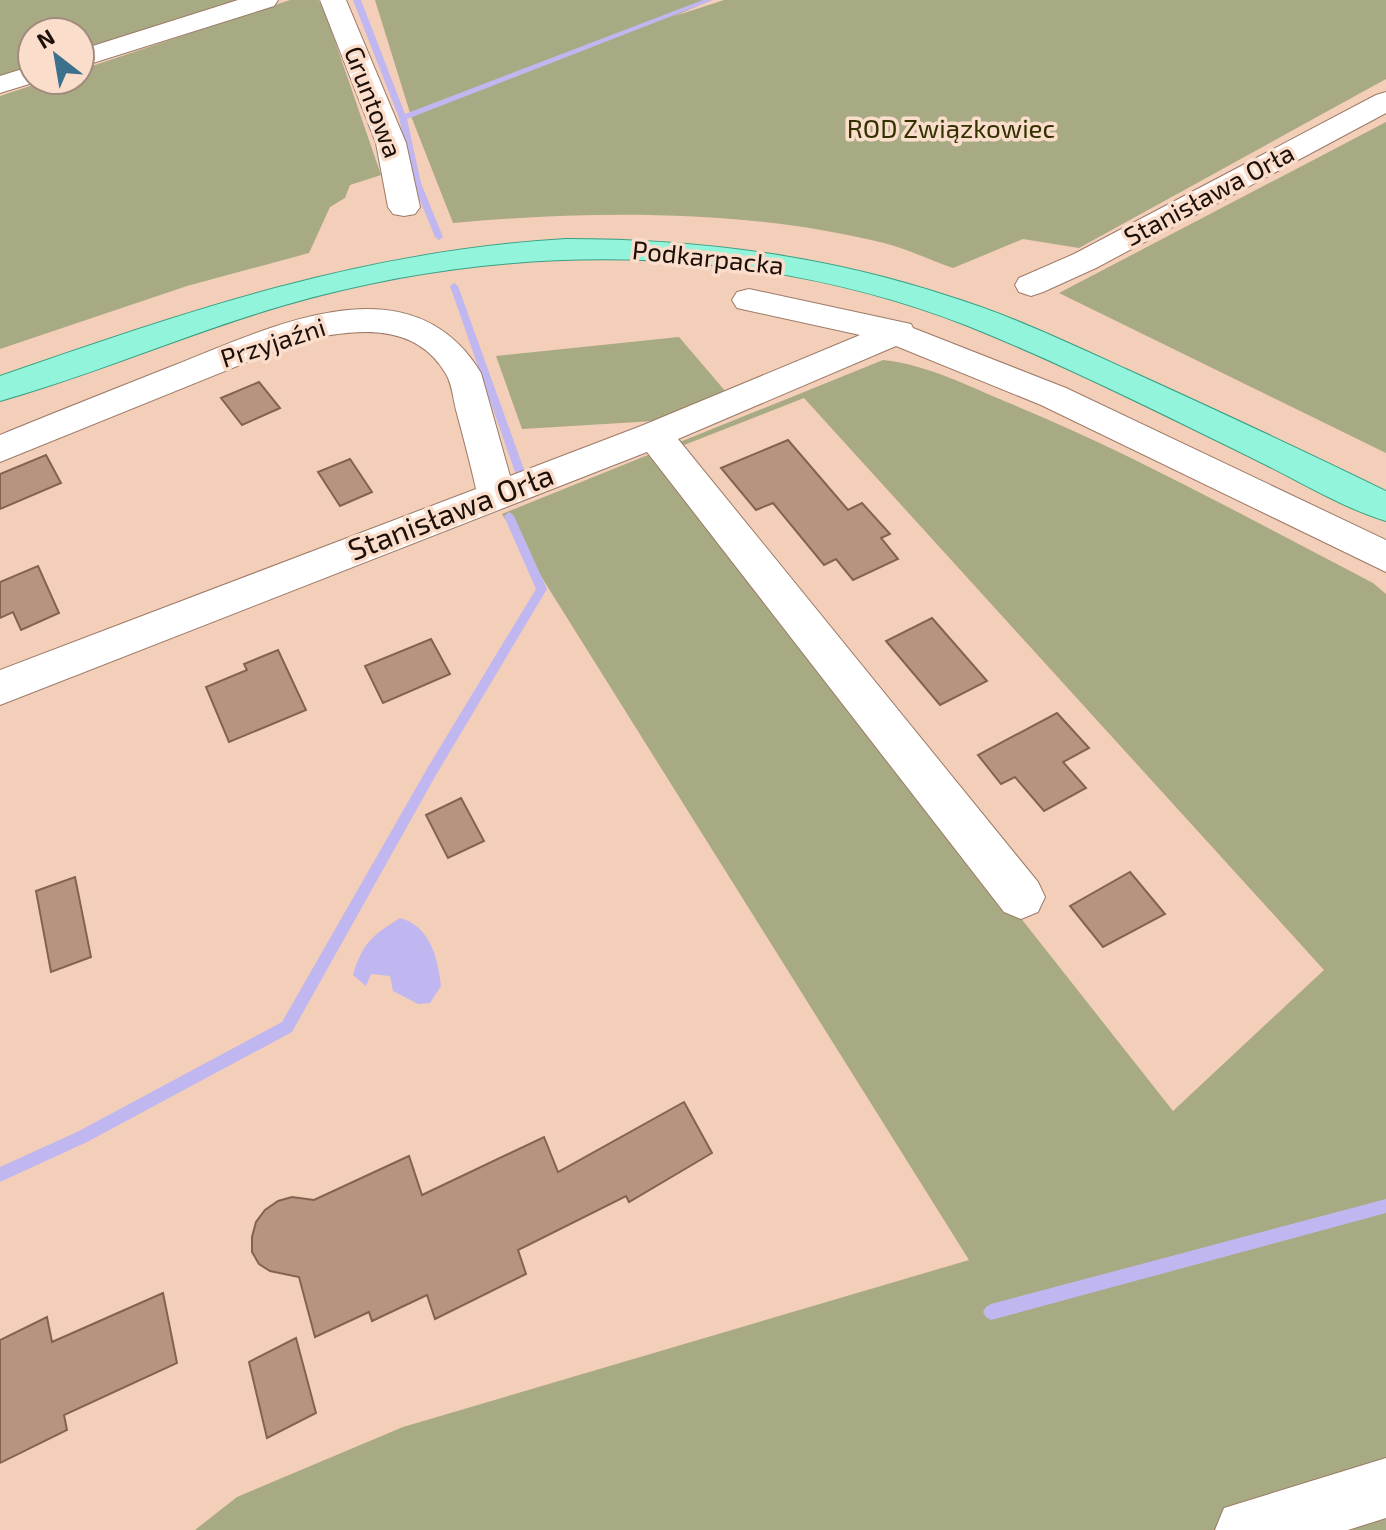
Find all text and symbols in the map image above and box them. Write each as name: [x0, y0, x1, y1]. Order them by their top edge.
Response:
north arrow: [16, 16, 96, 96]
text: N: [32, 23, 59, 53]
street label: Gruntowa: [339, 41, 410, 162]
park label: ROD Związkowiec: [847, 112, 1055, 143]
street label: Stanisława Orła: [1118, 136, 1299, 252]
street label: Podkarpacka: [631, 233, 786, 280]
street label: Przyjaźni: [216, 310, 329, 373]
street label: Stanisława Orła: [342, 455, 558, 567]

